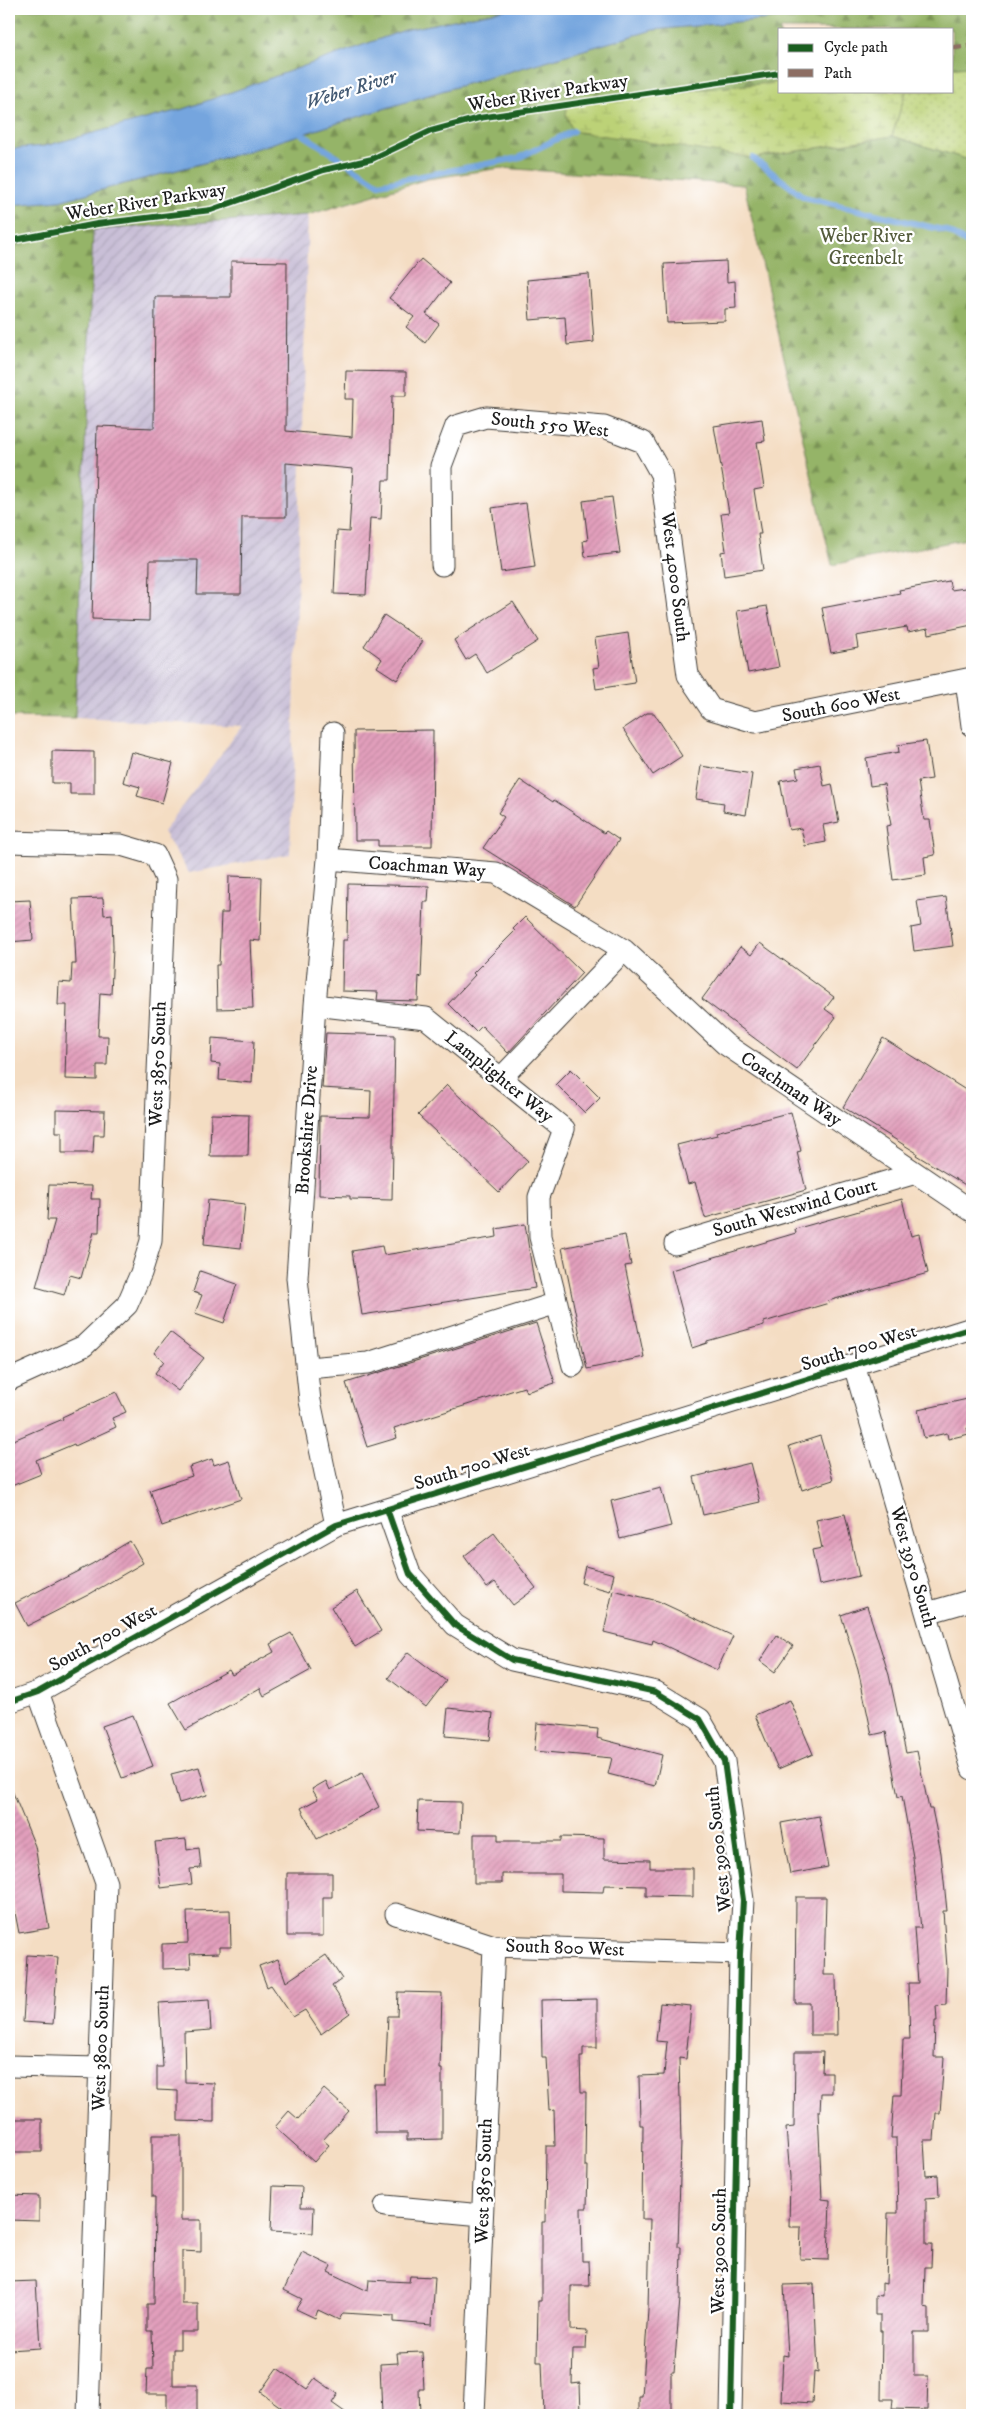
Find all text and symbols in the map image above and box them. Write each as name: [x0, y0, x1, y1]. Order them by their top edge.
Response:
legend: [778, 28, 954, 92]
text: Cycle path: [824, 38, 888, 57]
water label: Weber River: [303, 64, 401, 116]
text: Path: [824, 64, 852, 83]
street label: Weber River Parkway: [465, 69, 631, 117]
street label: Weber River Parkway: [63, 178, 229, 226]
park label: Weber River Greenbelt: [818, 225, 913, 270]
street label: South 550 West: [490, 407, 610, 443]
street label: West 4000 South: [655, 510, 694, 643]
street label: South 600 West: [780, 682, 902, 728]
street label: Coachman Way: [367, 851, 487, 883]
street label: West 3850 South: [144, 1001, 172, 1128]
street label: Lamplighter Way: [440, 1026, 559, 1129]
street label: Coachman Way: [736, 1047, 847, 1132]
street label: Brookshire Drive: [291, 1065, 323, 1195]
street label: South Westwind Court: [710, 1174, 880, 1242]
street label: South 700 West: [798, 1319, 920, 1377]
street label: South 700 West: [411, 1438, 533, 1496]
street label: West 3950 South: [884, 1502, 941, 1631]
street label: South 700 West: [45, 1599, 161, 1677]
street label: West 3900 South: [701, 1785, 737, 1914]
street label: South 800 West: [505, 1934, 625, 1962]
street label: West 3800 South: [87, 1984, 115, 2113]
street label: West 3850 South: [470, 2118, 498, 2245]
street label: West 3900 South: [706, 2188, 732, 2315]

